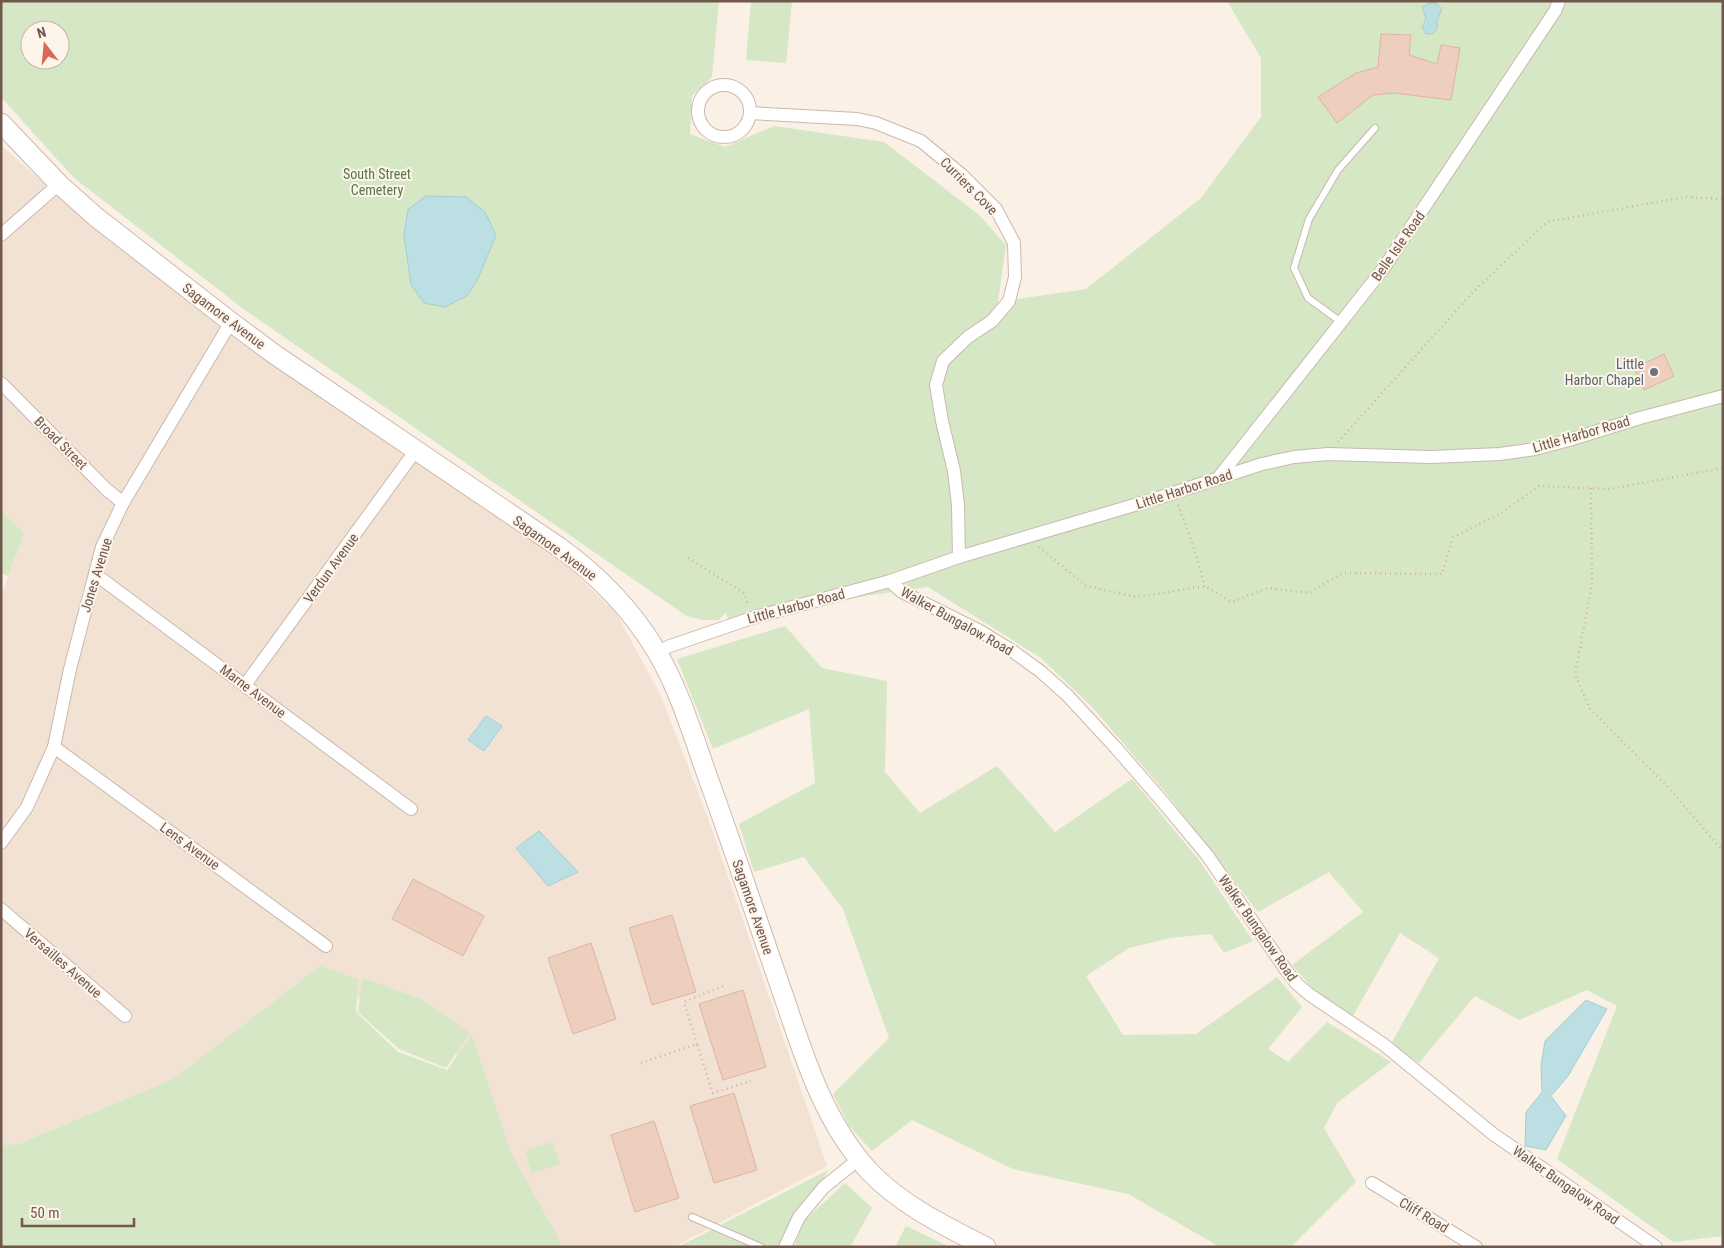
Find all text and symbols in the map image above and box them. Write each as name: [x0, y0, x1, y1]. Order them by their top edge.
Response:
north arrow: [20, 20, 70, 70]
text: N: [35, 24, 48, 41]
street label: Curriers Cove: [937, 154, 1001, 218]
park label: South Street Cemetery: [343, 166, 411, 198]
street label: Belle Isle Road: [1368, 208, 1428, 284]
street label: Sagamore Avenue: [180, 280, 269, 353]
place label: Little Harbor Chapel: [1565, 356, 1644, 388]
marker: Little Harbor Chapel: [1648, 366, 1660, 378]
street label: Little Harbor Road: [1531, 412, 1631, 456]
street label: Broad Street: [31, 413, 91, 473]
street label: Little Harbor Road: [1134, 466, 1234, 512]
street label: Sagamore Avenue: [510, 512, 600, 584]
street label: Verdun Avenue: [300, 530, 362, 606]
street label: Jones Avenue: [77, 535, 115, 614]
street label: Walker Bungalow Road: [898, 583, 1016, 659]
street label: Little Harbor Road: [745, 585, 847, 627]
street label: Marne Avenue: [217, 661, 289, 721]
street label: Lens Avenue: [157, 819, 223, 873]
street label: Sagamore Avenue: [729, 857, 777, 957]
street label: Walker Bungalow Road: [1215, 872, 1301, 984]
street label: Versailles Avenue: [21, 925, 105, 1001]
street label: Walker Bungalow Road: [1510, 1142, 1622, 1228]
street label: Cliff Road: [1397, 1194, 1451, 1236]
scale bar: [22, 1196, 135, 1228]
text: 50 m: [30, 1204, 60, 1222]

